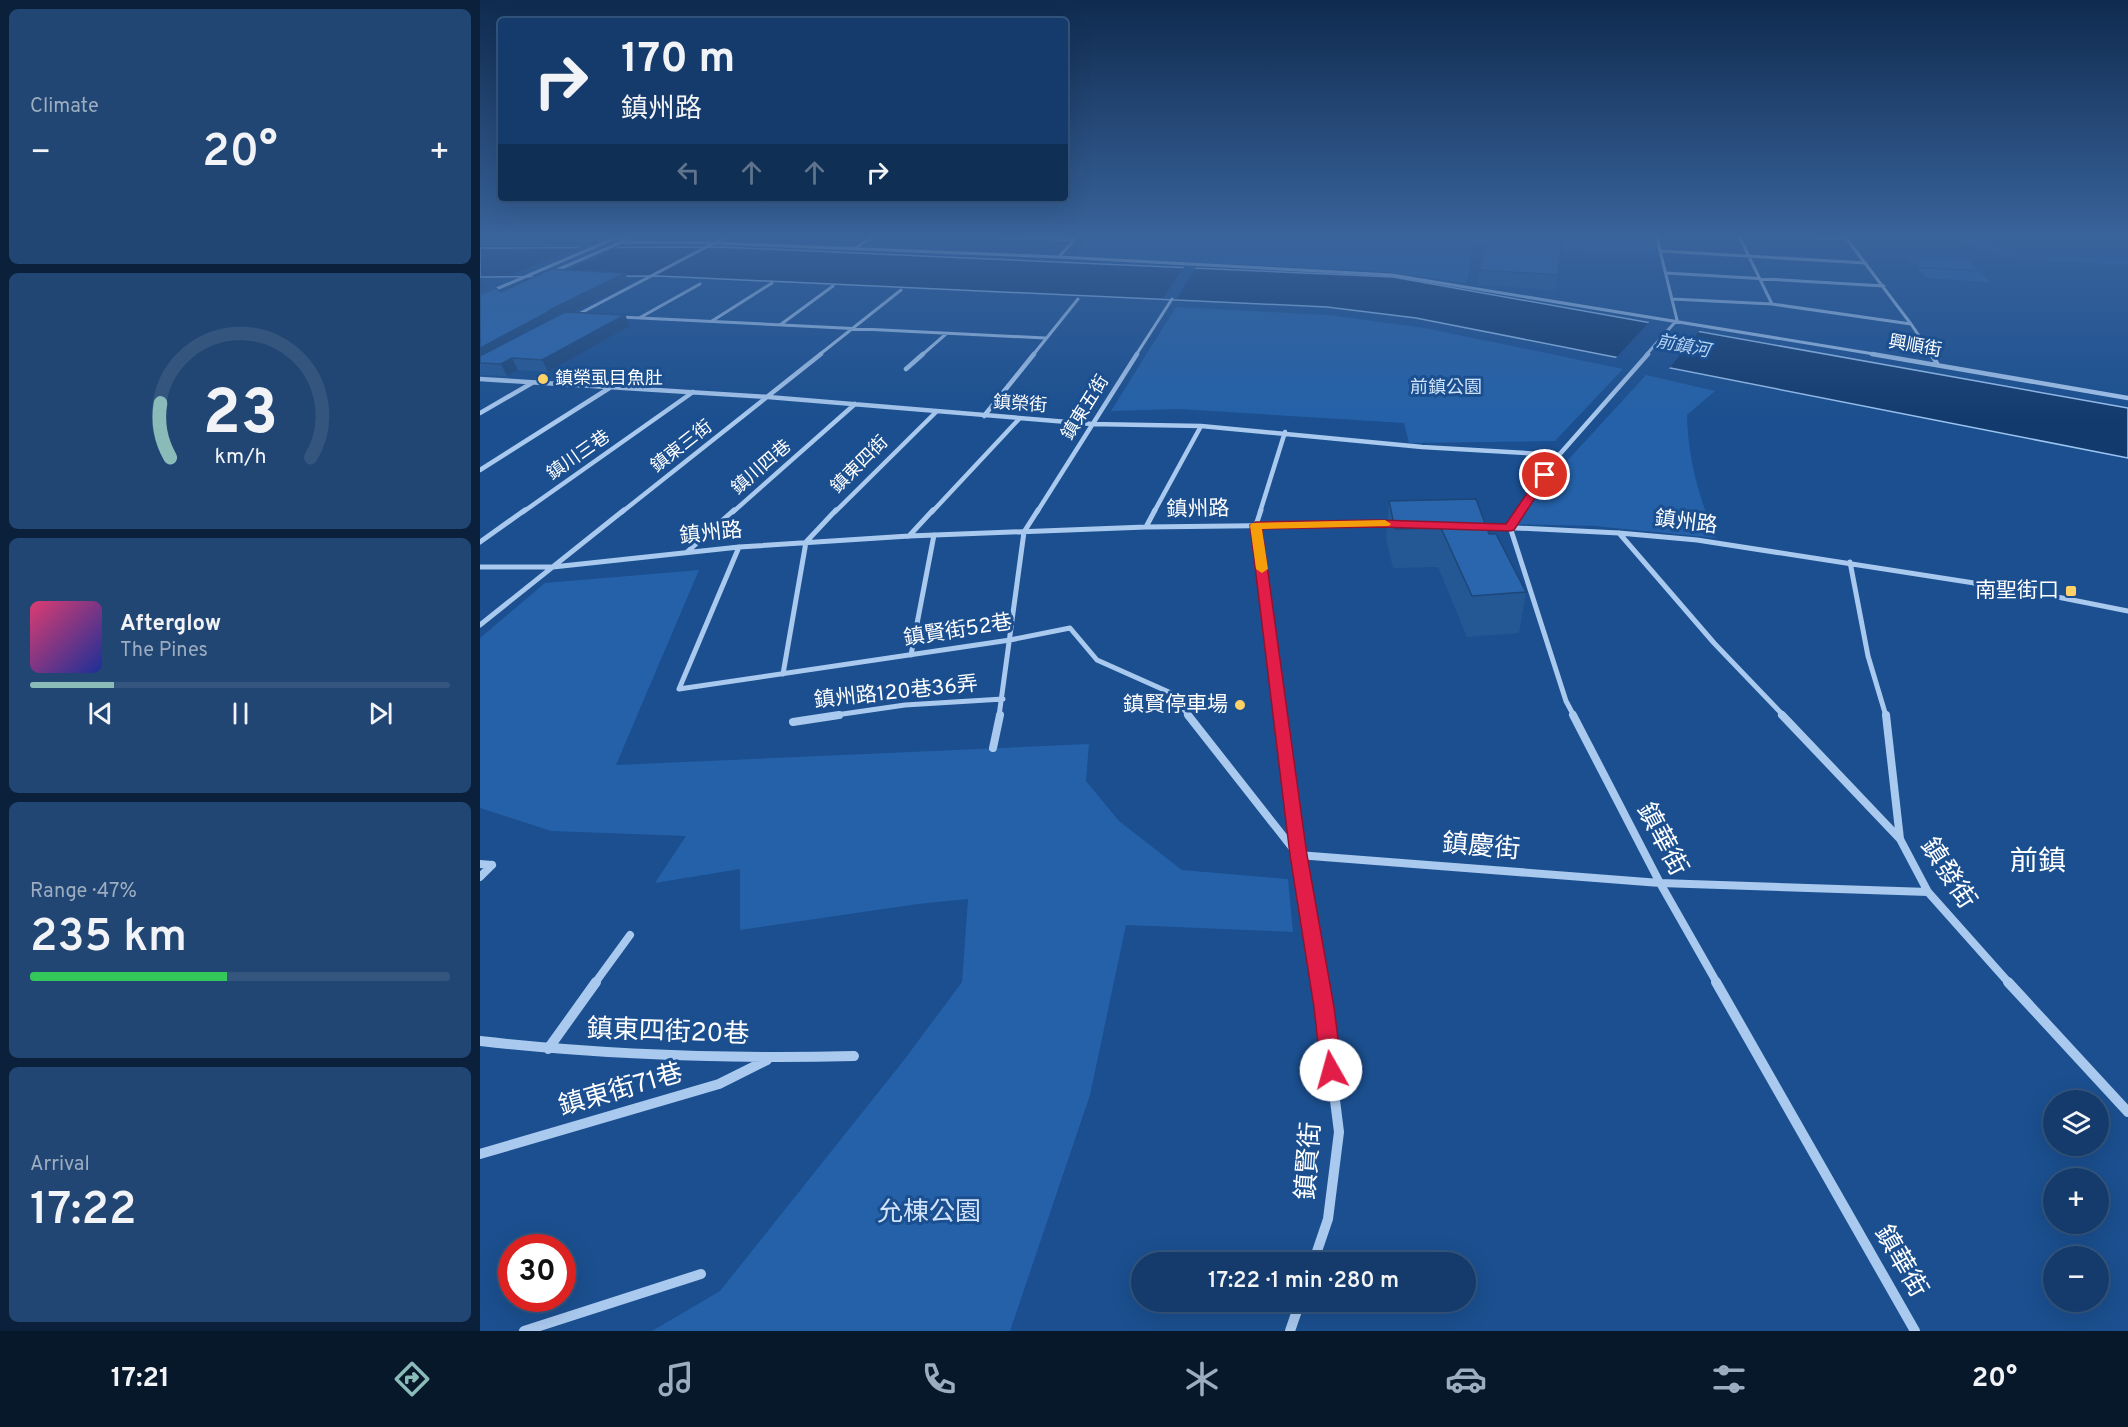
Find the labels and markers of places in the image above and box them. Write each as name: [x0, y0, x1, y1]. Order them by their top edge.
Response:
place label: 鎮榮虱目魚肚: [555, 368, 663, 391]
marker: 鎮榮虱目魚肚: [536, 372, 550, 386]
pin: [1519, 449, 1570, 500]
place label: 南聖街口: [1975, 578, 2059, 605]
marker: 南聖街口: [2064, 584, 2078, 598]
place label: 鎮賢停車場: [1123, 692, 1228, 719]
marker: 鎮賢停車場: [1233, 698, 1247, 712]

